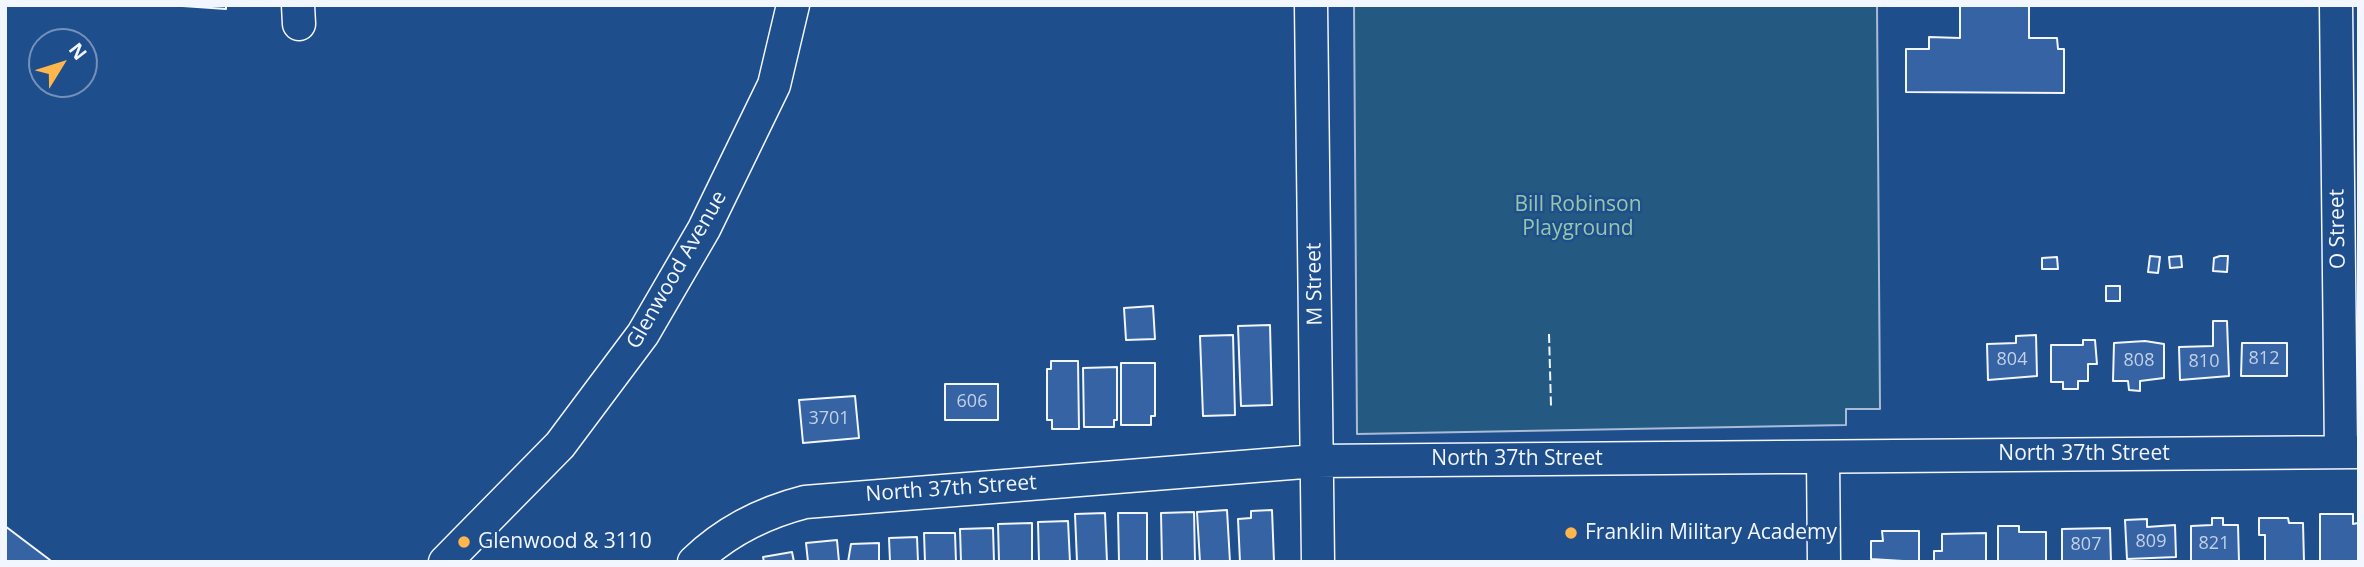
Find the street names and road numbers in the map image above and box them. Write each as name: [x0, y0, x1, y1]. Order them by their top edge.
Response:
street label: Glenwood Avenue: [622, 187, 732, 353]
street label: O Street: [2325, 189, 2351, 269]
street label: M Street: [1302, 242, 1328, 326]
street label: North 37th Street: [1998, 441, 2170, 467]
street label: North 37th Street: [1431, 446, 1603, 472]
street label: North 37th Street: [865, 470, 1037, 508]

